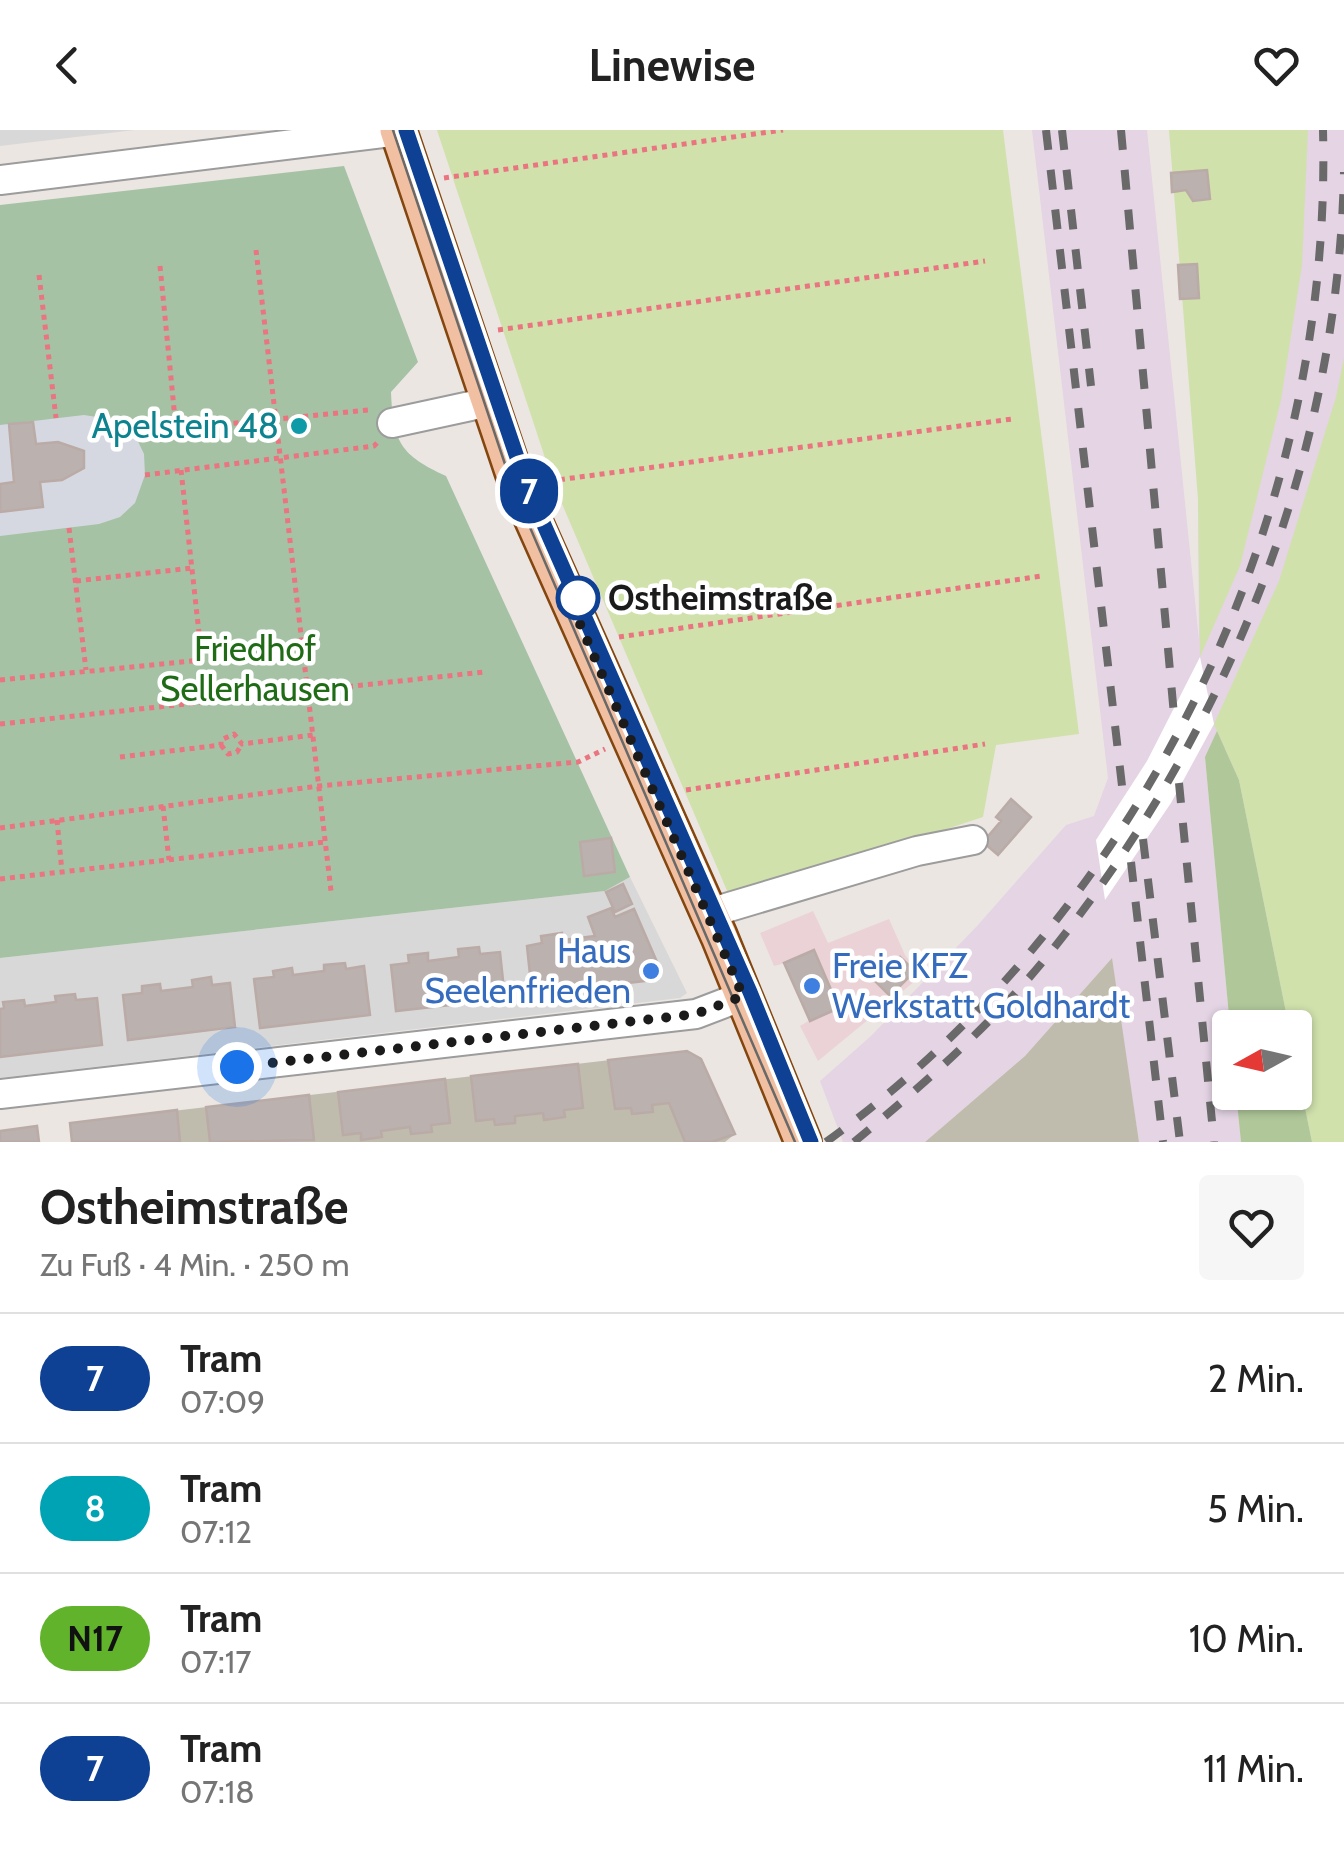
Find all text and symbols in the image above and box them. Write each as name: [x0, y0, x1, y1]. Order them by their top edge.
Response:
icon: back: [40, 38, 95, 93]
text: Linewise: [589, 38, 756, 92]
icon: heart: [1249, 38, 1304, 93]
place label: Apelstein 48: [91, 404, 279, 447]
marker: Apelstein 48: [288, 415, 310, 437]
line badge: 7: [496, 458, 562, 524]
text: 7: [520, 470, 538, 513]
place label: Ostheimstraße: [608, 576, 833, 619]
marker: Ostheimstraße: [557, 577, 599, 619]
park label: Friedhof Sellerhausen: [160, 627, 350, 710]
place label: Haus Seelenfrieden: [424, 929, 631, 1012]
place label: Freie KFZ Werkstatt Goldhardt: [832, 944, 1131, 1027]
marker: Haus Seelenfrieden: [640, 960, 662, 982]
marker: Freie KFZ Werkstatt Goldhardt: [801, 975, 823, 997]
north arrow: [1212, 1010, 1312, 1110]
map controls: [1212, 1010, 1312, 1110]
your location: [212, 1042, 262, 1092]
button: heart: [1199, 1175, 1304, 1280]
text: Ostheimstraße: [40, 1178, 348, 1236]
text: Zu Fuß · 4 Min. · 250 m: [40, 1245, 350, 1284]
text: Tram: [180, 1335, 262, 1382]
text: 2 Min.: [1208, 1355, 1304, 1402]
text: 7: [86, 1357, 104, 1400]
text: 07:09: [180, 1382, 265, 1421]
text: Tram: [180, 1465, 262, 1512]
text: 5 Min.: [1207, 1485, 1304, 1532]
text: 8: [84, 1487, 106, 1530]
text: 07:12: [180, 1512, 252, 1551]
text: Tram: [180, 1595, 262, 1642]
text: 10 Min.: [1189, 1615, 1304, 1662]
text: N17: [67, 1617, 123, 1660]
text: 07:17: [180, 1642, 251, 1681]
text: Tram: [180, 1725, 262, 1772]
text: 11 Min.: [1203, 1745, 1304, 1792]
text: 7: [86, 1747, 104, 1790]
text: 07:18: [180, 1772, 255, 1811]

